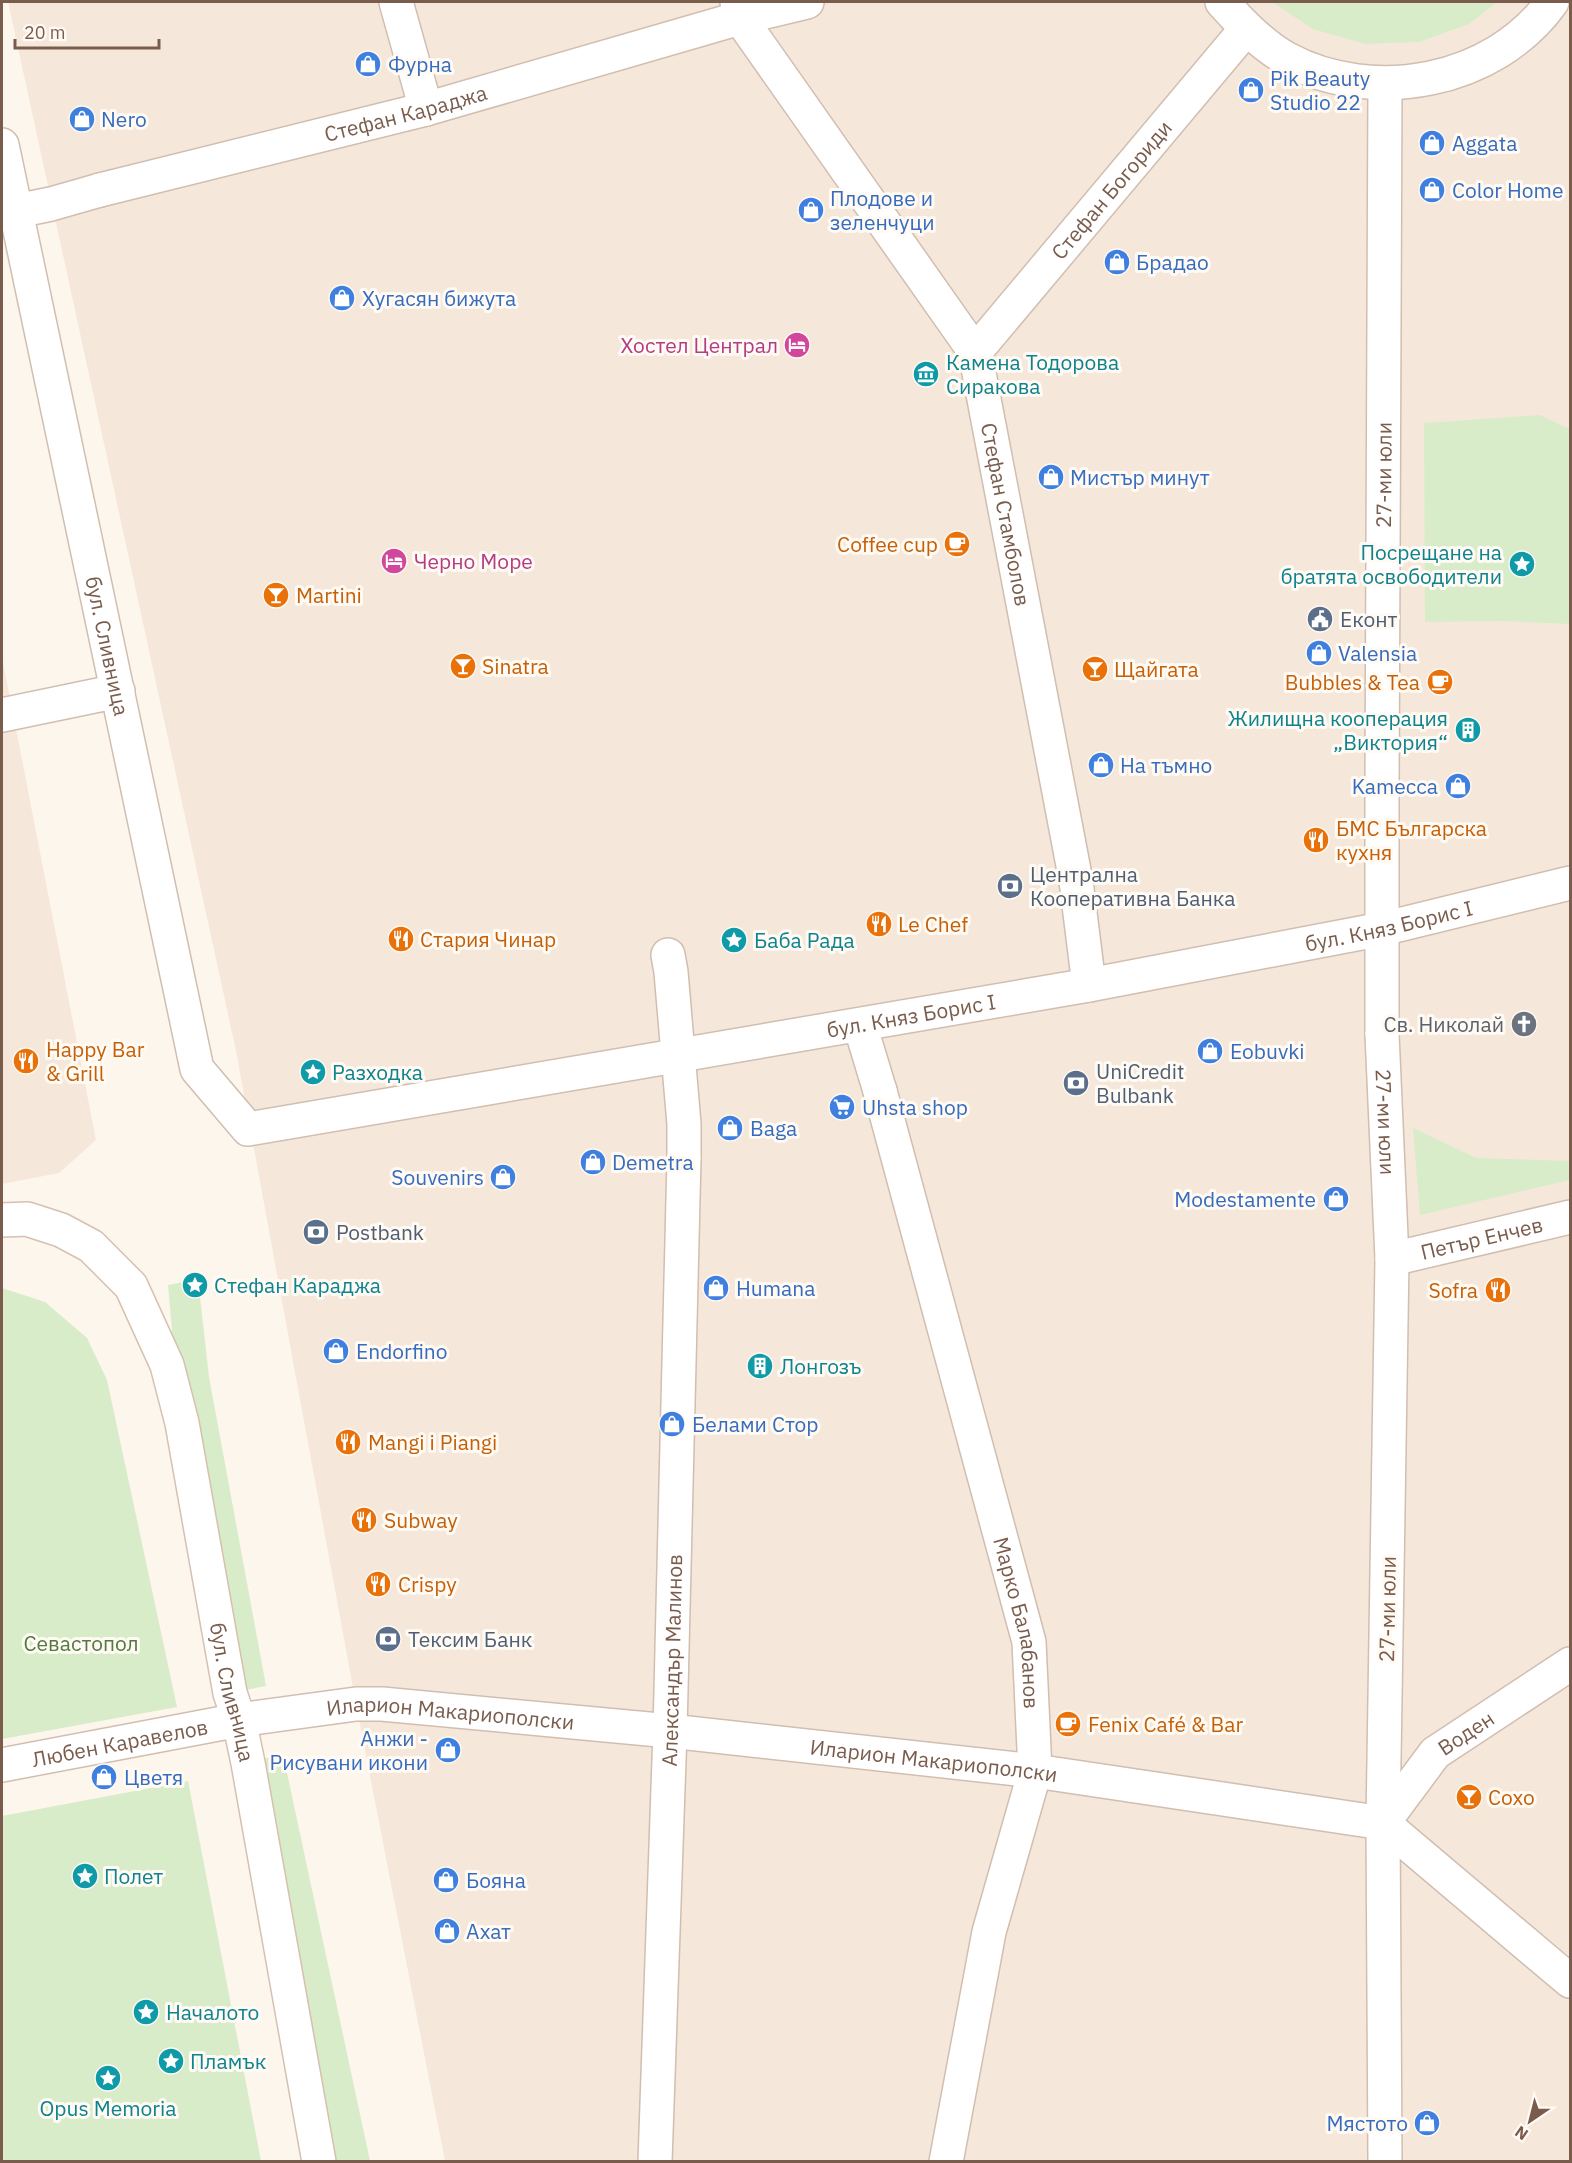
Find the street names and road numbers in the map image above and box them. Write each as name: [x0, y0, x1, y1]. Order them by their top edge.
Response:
street label: Стефан Караджа: [321, 78, 490, 148]
street label: Стефан Богориди: [1045, 114, 1178, 265]
street label: Стефан Стамболов: [975, 420, 1037, 608]
street label: 27-ми юли: [1369, 422, 1398, 528]
street label: бул. Сливница: [79, 574, 136, 718]
street label: бул. Княз Борис I: [1303, 893, 1475, 957]
street label: бул. Княз Борис I: [825, 987, 998, 1044]
street label: 27-ми юли: [1370, 1068, 1402, 1176]
street label: Петър Енчев: [1418, 1210, 1545, 1266]
street label: Марко Балабанов: [987, 1534, 1046, 1709]
street label: Александър Малинов: [655, 1554, 688, 1767]
street label: 27-ми юли: [1372, 1556, 1402, 1662]
street label: бул. Сливница: [204, 1620, 261, 1764]
street label: Иларион Макариополски: [325, 1690, 576, 1736]
street label: Воден: [1432, 1704, 1499, 1761]
street label: Любен Каравелов: [30, 1712, 210, 1773]
street label: Иларион Макариополски: [809, 1732, 1059, 1788]

